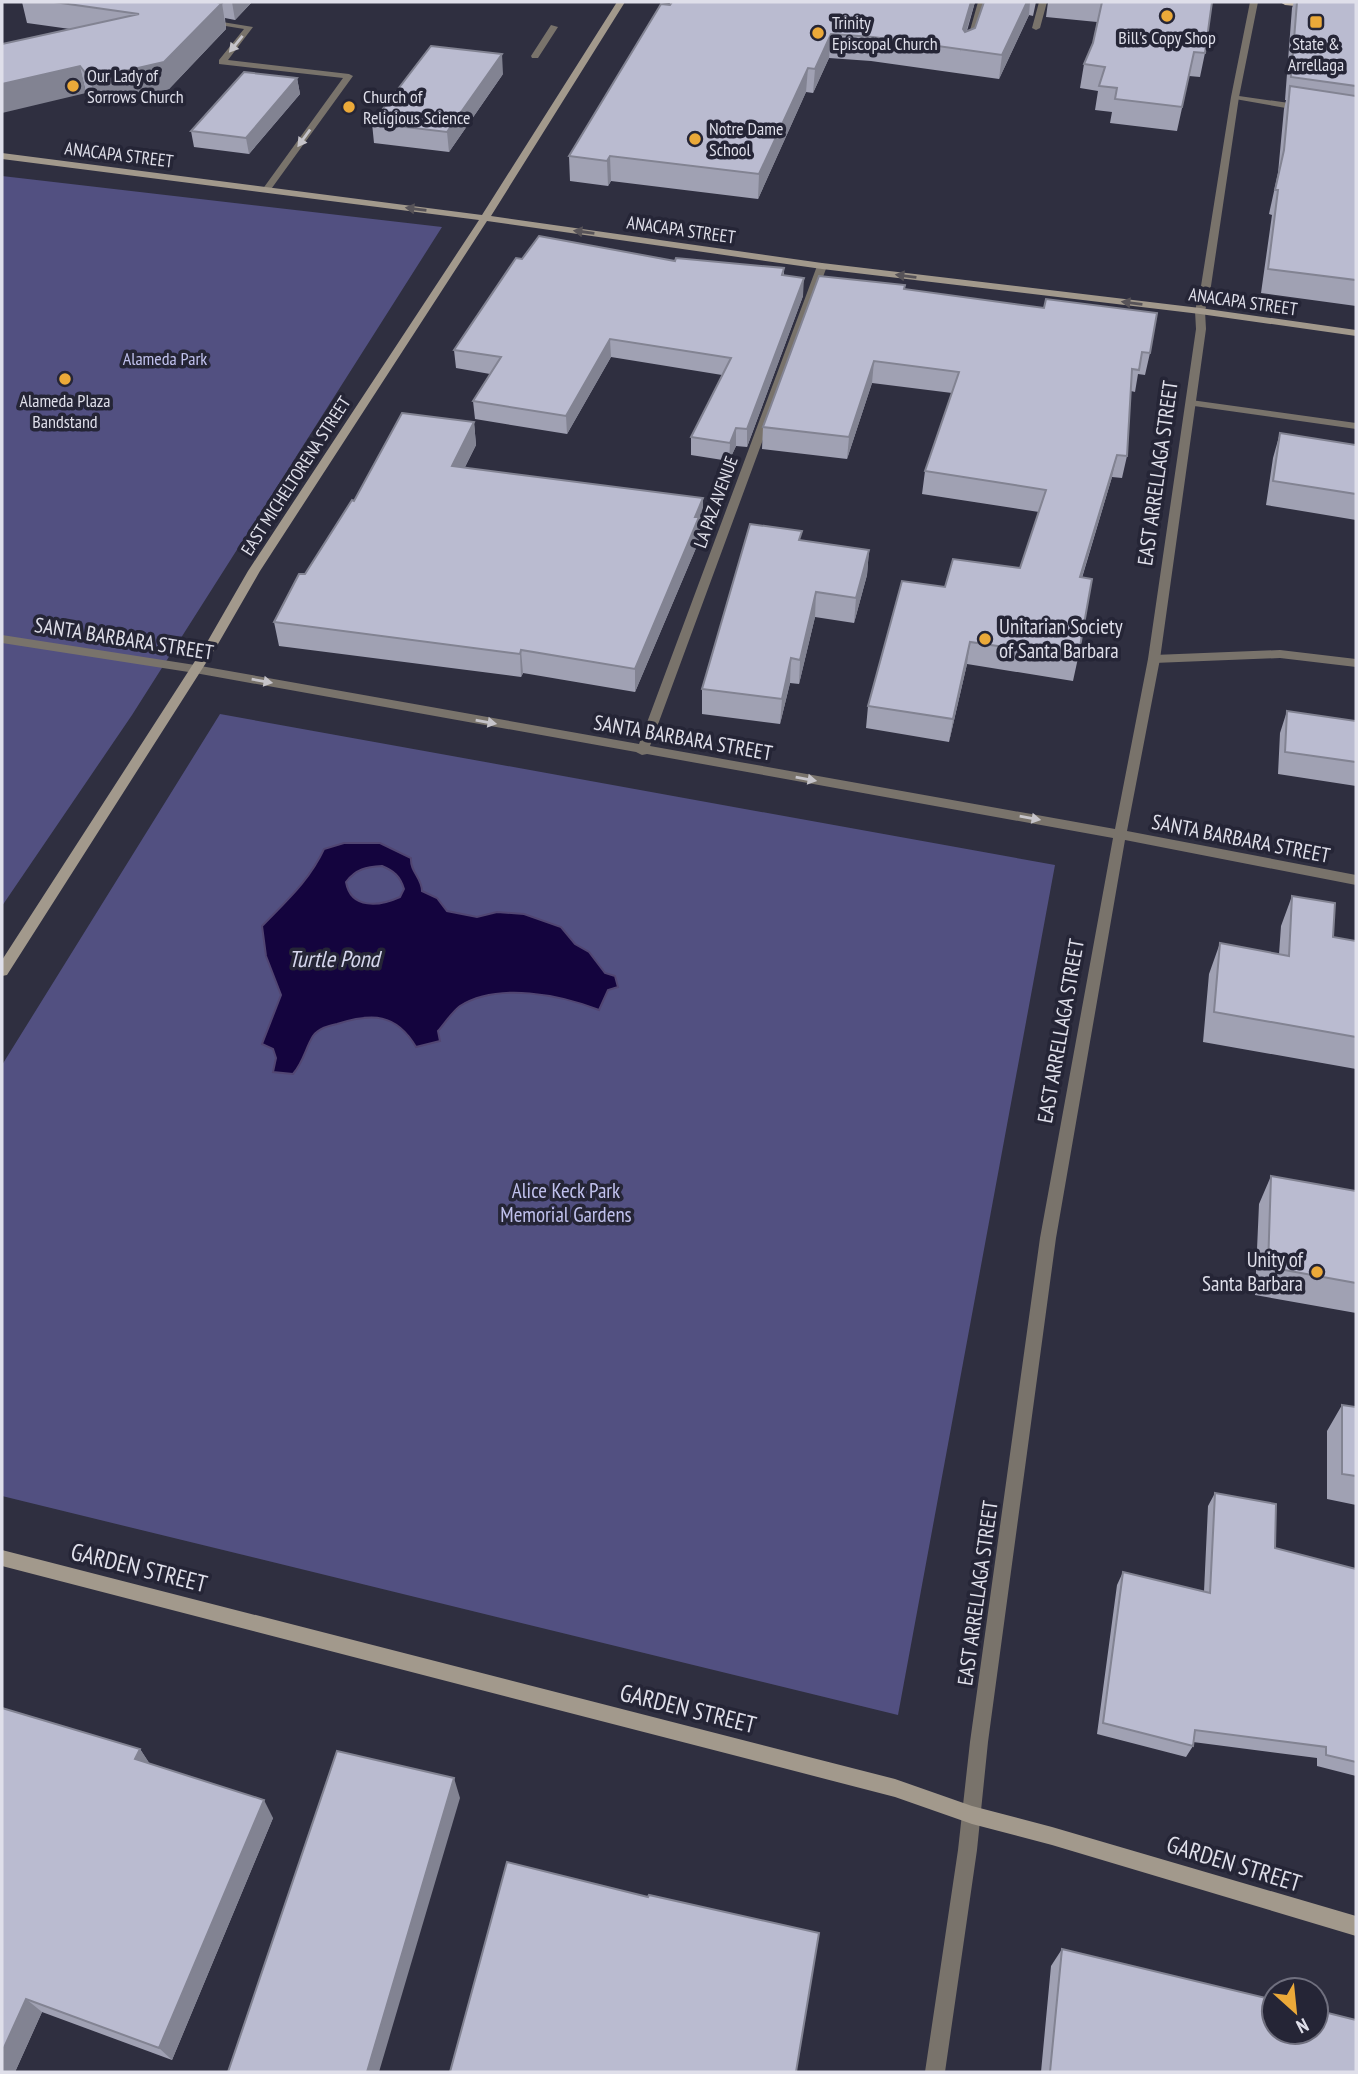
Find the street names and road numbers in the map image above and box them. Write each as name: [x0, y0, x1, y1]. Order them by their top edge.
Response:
street label: ANACAPA STREET: [63, 136, 175, 173]
street label: ANACAPA STREET: [625, 211, 737, 249]
street label: ANACAPA STREET: [1187, 283, 1299, 321]
street label: EAST ARRELLAGA STREET: [1131, 378, 1184, 567]
street label: EAST MICHELTORENA STREET: [236, 392, 356, 560]
street label: LA PAZ AVENUE: [688, 453, 743, 551]
street label: SANTA BARBARA STREET: [33, 611, 216, 666]
street label: SANTA BARBARA STREET: [592, 708, 775, 767]
street label: SANTA BARBARA STREET: [1150, 808, 1333, 869]
street label: EAST ARRELLAGA STREET: [1031, 936, 1090, 1125]
street label: EAST ARRELLAGA STREET: [951, 1498, 1004, 1687]
street label: GARDEN STREET: [68, 1536, 211, 1599]
street label: GARDEN STREET: [617, 1677, 760, 1740]
street label: GARDEN STREET: [1163, 1828, 1306, 1899]

